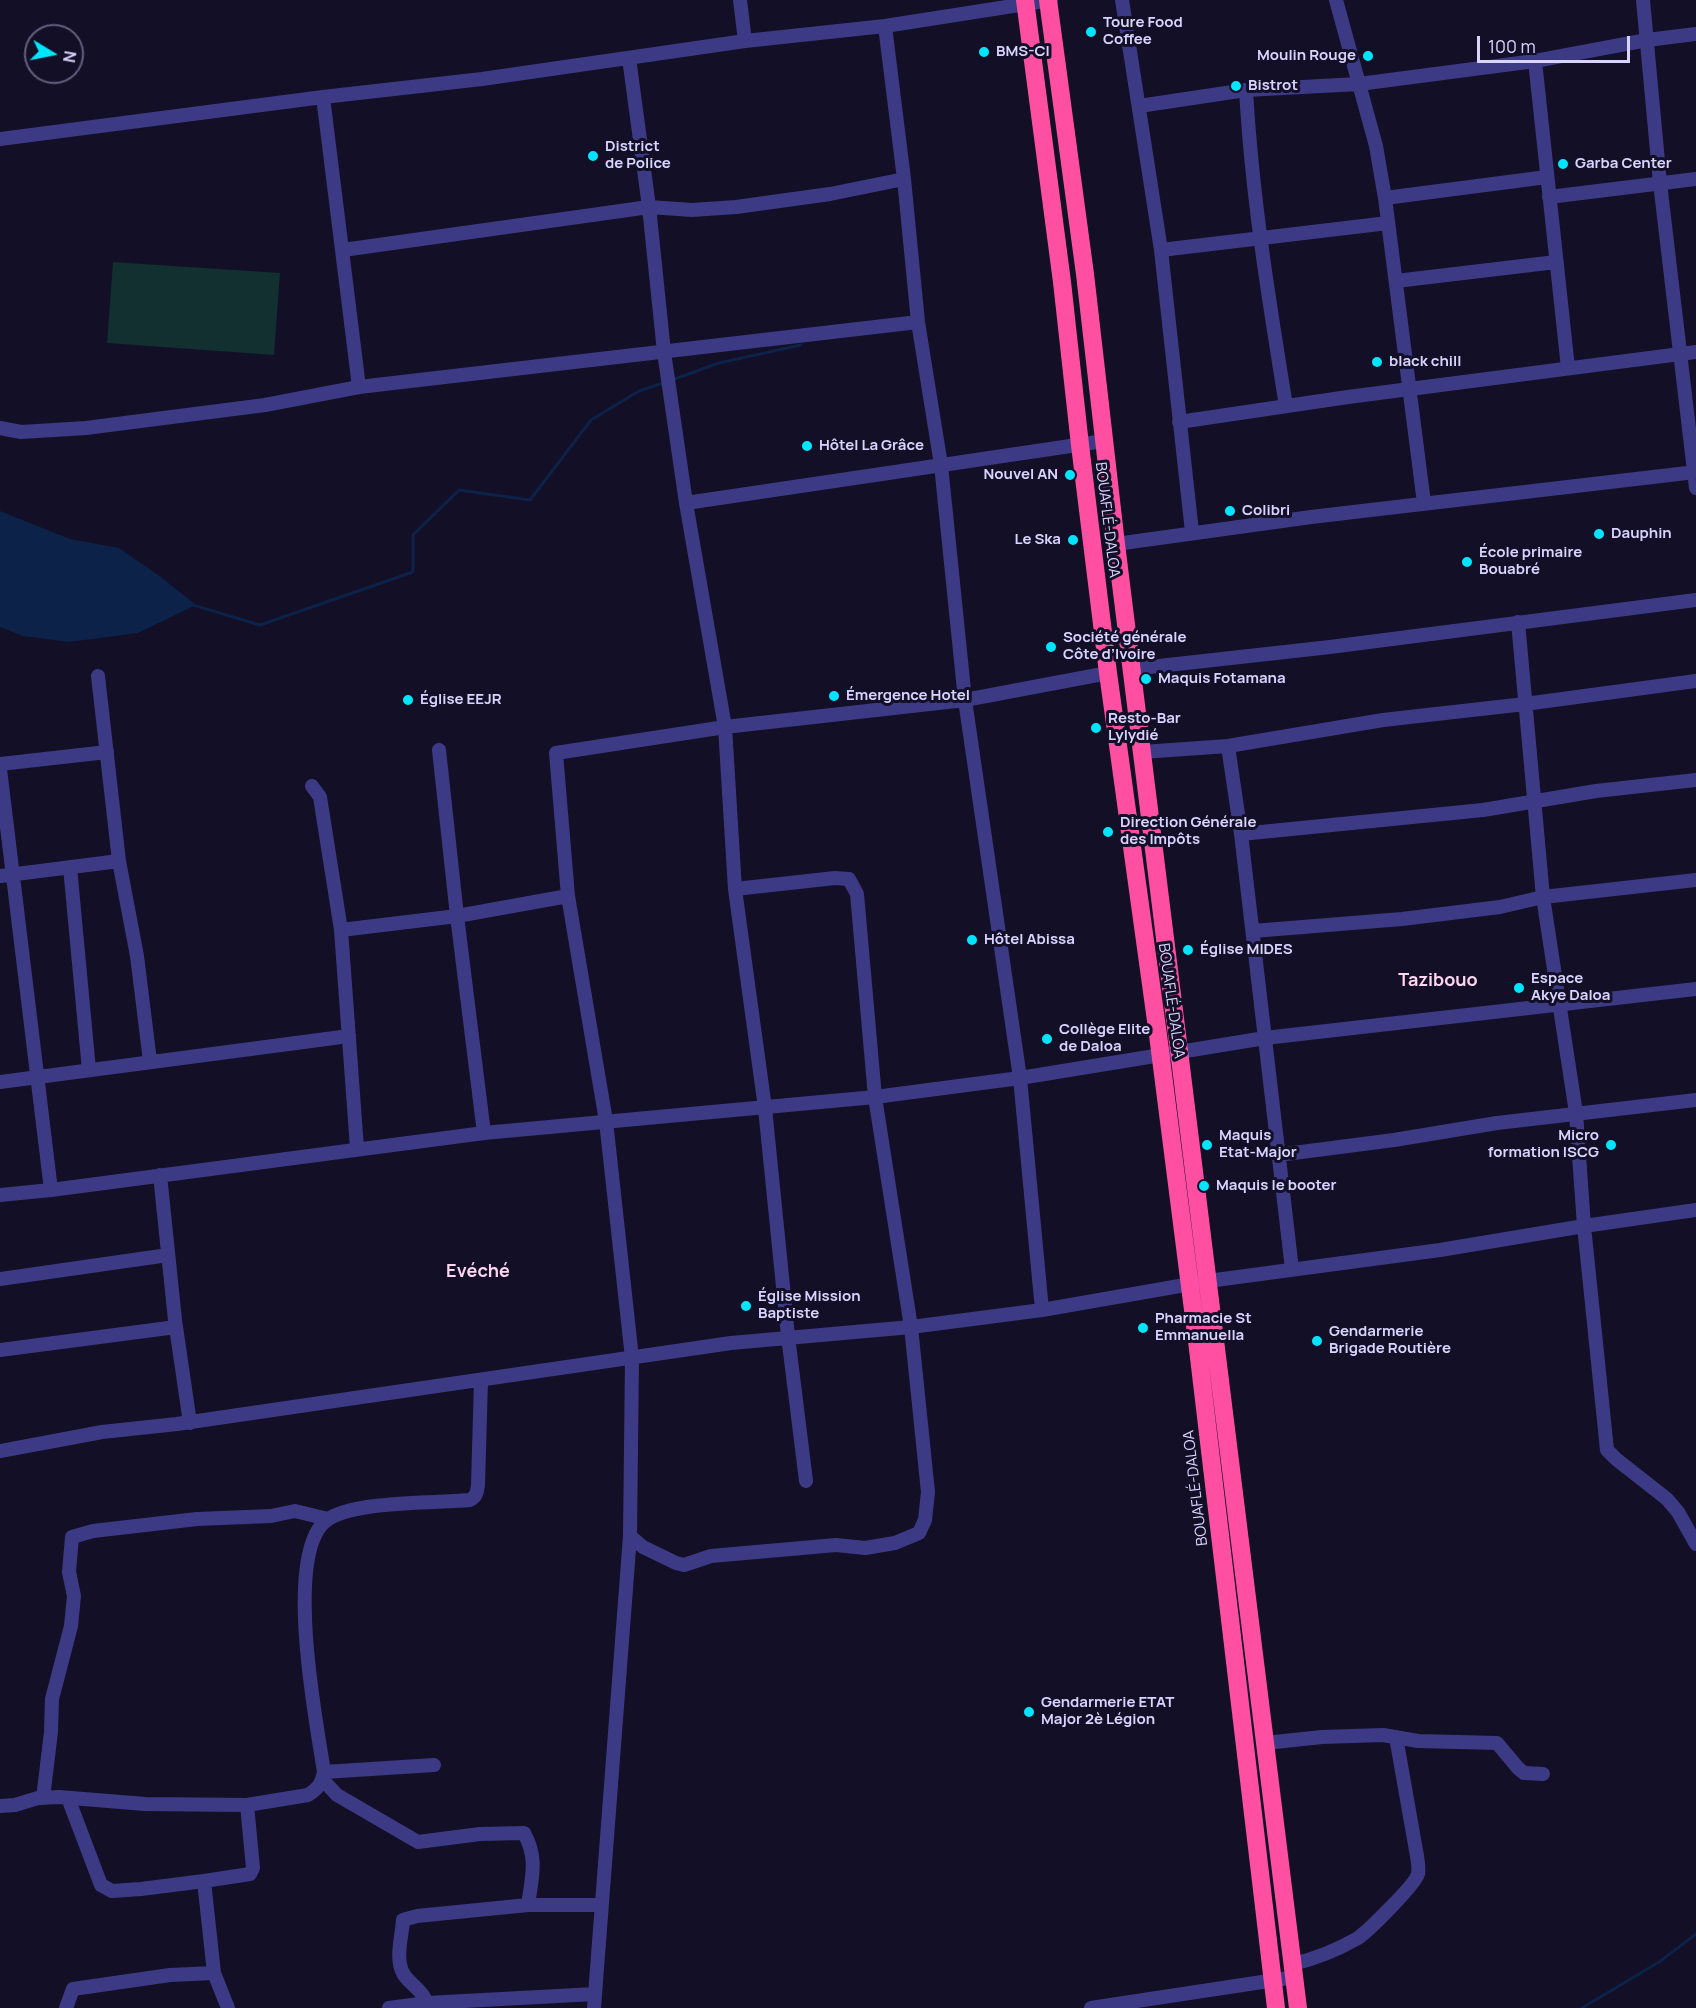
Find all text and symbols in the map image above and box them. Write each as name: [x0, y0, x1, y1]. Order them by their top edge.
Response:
place label: Toure Food Coffee: [1103, 14, 1183, 49]
north arrow: [24, 24, 84, 84]
scale bar: [1480, 24, 1633, 62]
marker: Toure Food Coffee: [1084, 25, 1098, 39]
text: 100 m: [1488, 34, 1536, 58]
place label: BMS-CI: [996, 43, 1050, 61]
marker: BMS-CI: [977, 45, 991, 59]
place label: Moulin Rouge: [1257, 47, 1356, 65]
text: N: [58, 49, 82, 64]
marker: Moulin Rouge: [1361, 49, 1375, 63]
place label: Bistrot: [1248, 77, 1298, 95]
marker: Bistrot: [1229, 79, 1243, 93]
place label: District de Police: [605, 138, 671, 173]
marker: District de Police: [586, 149, 600, 163]
place label: Garba Center: [1575, 155, 1672, 173]
marker: Garba Center: [1556, 157, 1570, 171]
place label: black chill: [1389, 353, 1461, 371]
marker: black chill: [1370, 355, 1384, 369]
place label: Hôtel La Grâce: [819, 437, 924, 455]
marker: Hôtel La Grâce: [800, 439, 814, 453]
street label: BOUAFLÉ-DALOA: [1091, 461, 1123, 579]
place label: Nouvel AN: [984, 466, 1058, 484]
marker: Nouvel AN: [1063, 468, 1077, 482]
place label: Colibri: [1242, 502, 1290, 520]
marker: Colibri: [1223, 504, 1237, 518]
place label: Dauphin: [1611, 525, 1672, 543]
marker: Dauphin: [1592, 527, 1606, 541]
place label: Le Ska: [1014, 531, 1061, 549]
marker: Le Ska: [1066, 533, 1080, 547]
place label: École primaire Bouabré: [1479, 544, 1582, 579]
marker: École primaire Bouabré: [1460, 555, 1474, 569]
place label: Société générale Côte d’Ivoire: [1063, 629, 1186, 664]
marker: Société générale Côte d’Ivoire: [1044, 640, 1058, 654]
place label: Maquis Fotamana: [1158, 670, 1286, 688]
marker: Maquis Fotamana: [1139, 672, 1153, 686]
place label: Émergence Hotel: [846, 687, 970, 705]
marker: Émergence Hotel: [827, 689, 841, 703]
place label: Église EEJR: [420, 691, 502, 709]
marker: Église EEJR: [401, 693, 415, 707]
place label: Resto-Bar Lylydié: [1108, 710, 1181, 745]
marker: Resto-Bar Lylydié: [1089, 721, 1103, 735]
place label: Direction Générale des Impôts: [1120, 814, 1256, 849]
marker: Direction Générale des Impôts: [1101, 825, 1115, 839]
place label: Hôtel Abissa: [984, 931, 1075, 949]
marker: Hôtel Abissa: [965, 933, 979, 947]
place label: Église MIDES: [1200, 941, 1293, 959]
street label: BOUAFLÉ-DALOA: [1154, 942, 1188, 1060]
marker: Église MIDES: [1181, 943, 1195, 957]
district label: Tazibouo: [1398, 970, 1478, 992]
place label: Espace Akye Daloa: [1531, 970, 1611, 1005]
marker: Espace Akye Daloa: [1512, 981, 1526, 995]
place label: Collège Elite de Daloa: [1059, 1021, 1150, 1056]
marker: Collège Elite de Daloa: [1040, 1032, 1054, 1046]
place label: Maquis Etat-Major: [1219, 1127, 1297, 1162]
place label: Micro formation ISCG: [1488, 1127, 1599, 1162]
marker: Maquis Etat-Major: [1200, 1138, 1214, 1152]
marker: Micro formation ISCG: [1604, 1138, 1618, 1152]
place label: Maquis le booter: [1216, 1177, 1337, 1195]
marker: Maquis le booter: [1197, 1179, 1211, 1193]
district label: Evéché: [446, 1261, 510, 1283]
place label: Église Mission Baptiste: [758, 1288, 861, 1323]
marker: Église Mission Baptiste: [739, 1299, 753, 1313]
place label: Pharmacie St Emmanuella: [1155, 1310, 1252, 1345]
marker: Pharmacie St Emmanuella: [1136, 1321, 1150, 1335]
place label: Gendarmerie Brigade Routière: [1329, 1323, 1451, 1358]
marker: Gendarmerie Brigade Routière: [1310, 1334, 1324, 1348]
street label: BOUAFLÉ-DALOA: [1180, 1429, 1212, 1547]
place label: Gendarmerie ETAT Major 2è Légion: [1041, 1694, 1174, 1729]
marker: Gendarmerie ETAT Major 2è Légion: [1022, 1705, 1036, 1719]

